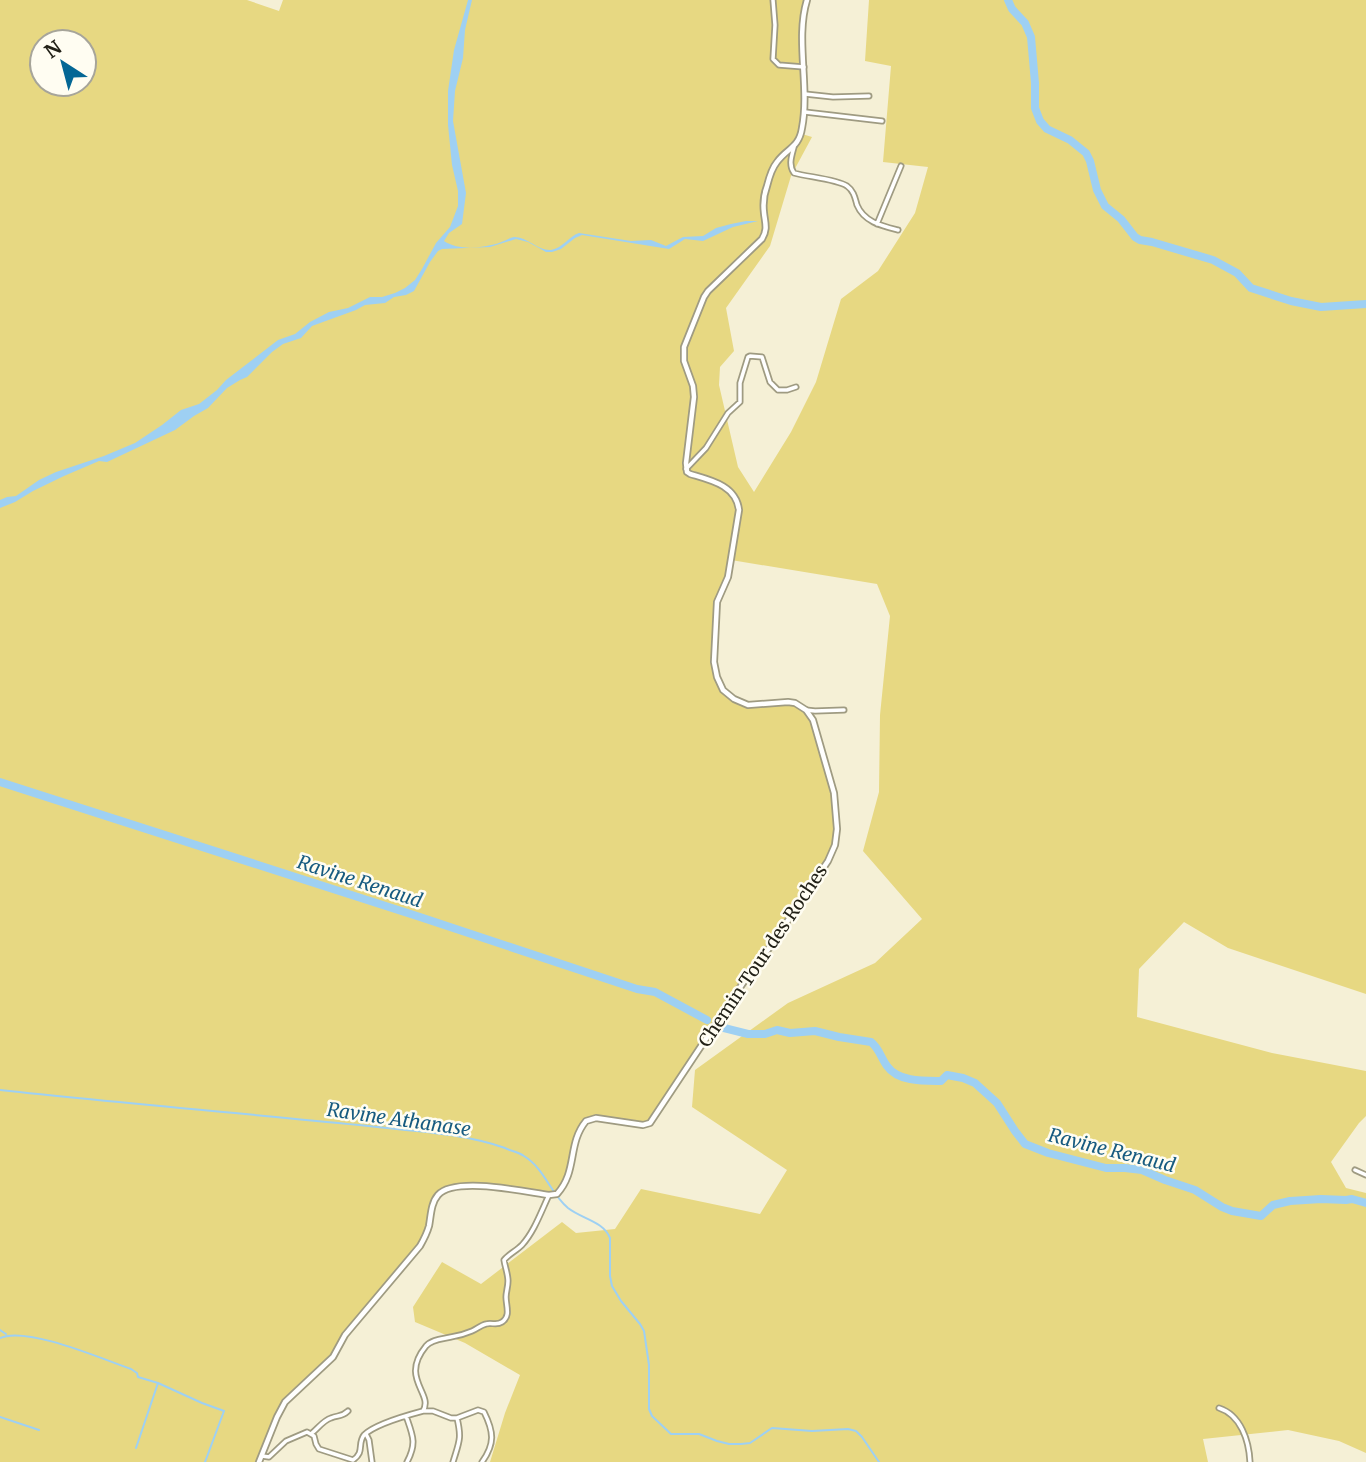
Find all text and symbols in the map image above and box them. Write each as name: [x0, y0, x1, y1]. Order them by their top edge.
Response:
north arrow: [28, 28, 98, 98]
text: N: [40, 35, 66, 63]
water label: Ravine Renaud: [295, 850, 425, 912]
street label: Chemin Tour des Roches: [693, 860, 832, 1051]
water label: Ravine Athanase: [325, 1097, 473, 1141]
water label: Ravine Renaud: [1046, 1123, 1178, 1177]

